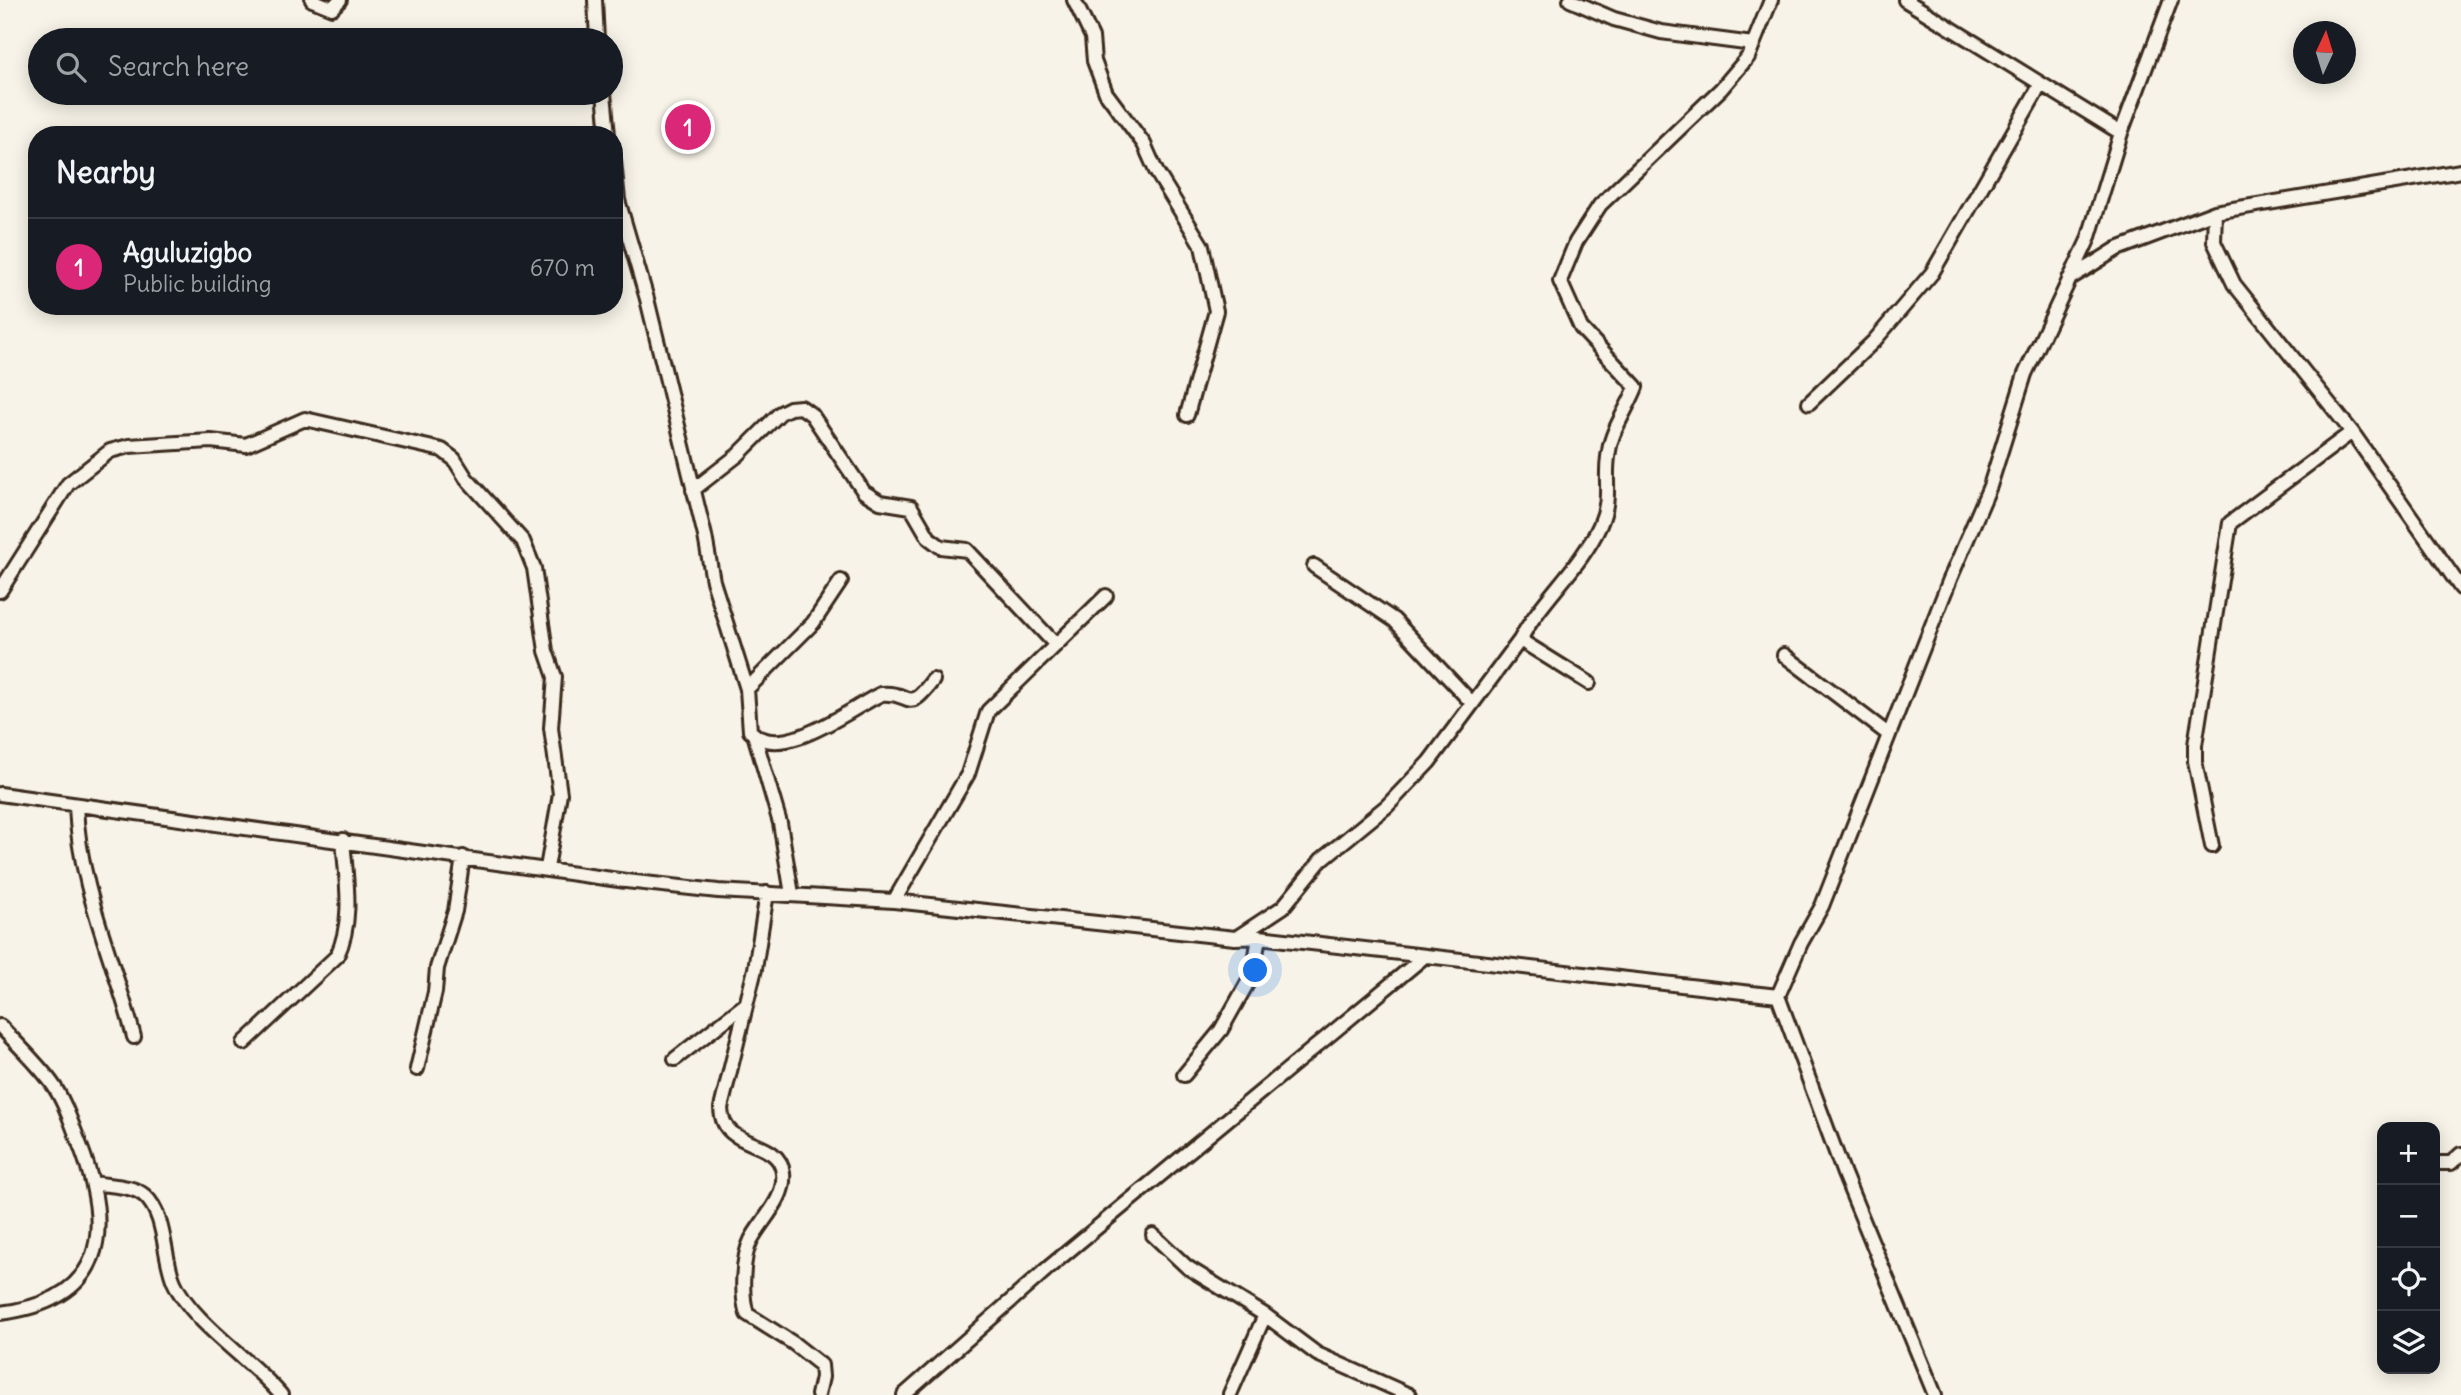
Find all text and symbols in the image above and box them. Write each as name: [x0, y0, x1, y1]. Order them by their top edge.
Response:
north arrow: [2293, 21, 2356, 84]
search box: [28, 28, 623, 105]
icon: search: [52, 48, 90, 86]
text: Search here: [108, 50, 249, 83]
pin: 1: [665, 101, 711, 153]
text: Nearby: [56, 153, 156, 191]
text: Aguluzigbo: [123, 236, 252, 269]
text: 1: [74, 253, 84, 282]
text: 670 m: [530, 253, 595, 282]
text: Public building: [123, 269, 272, 298]
your location: [1238, 953, 1272, 987]
map controls: [2377, 1122, 2440, 1374]
button: +: [2377, 1122, 2440, 1185]
button: −: [2377, 1185, 2440, 1248]
button: locate: [2377, 1248, 2440, 1311]
button: layers: [2377, 1311, 2440, 1374]

